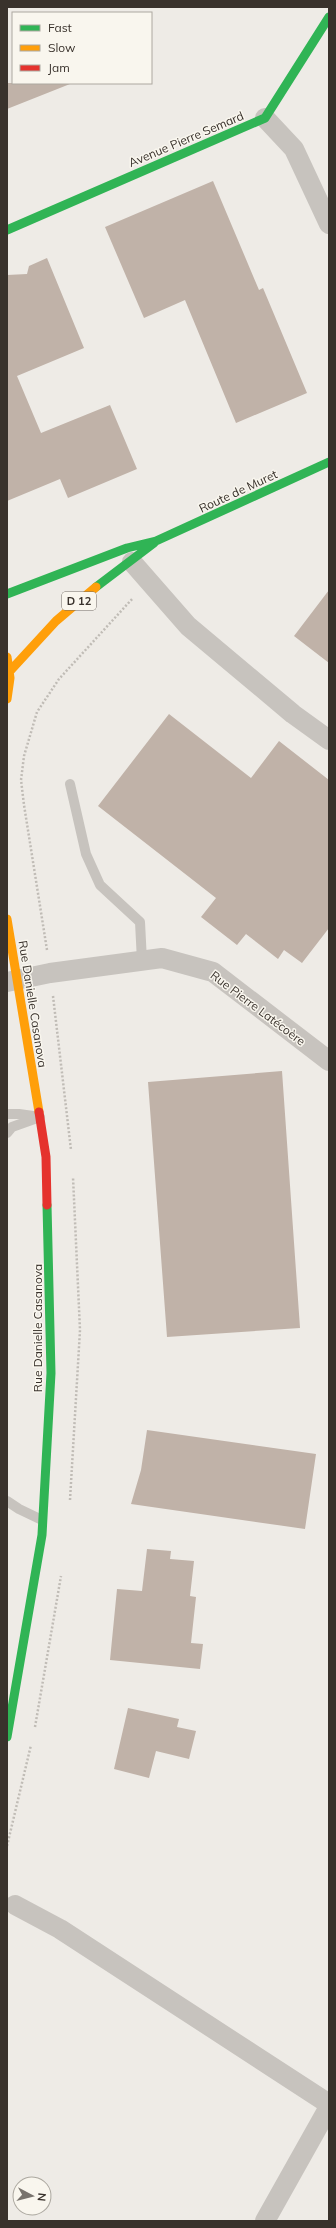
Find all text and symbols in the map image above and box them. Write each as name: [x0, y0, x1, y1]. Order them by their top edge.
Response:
legend: [12, 12, 152, 84]
text: Fast: [48, 20, 72, 35]
text: Slow: [48, 40, 76, 55]
text: Jam: [48, 60, 70, 75]
street label: Avenue Pierre Semard: [126, 108, 246, 170]
street label: Route de Muret: [196, 466, 280, 516]
road number: D 12: [62, 592, 96, 610]
street label: Rue Danielle Casanova: [16, 939, 50, 1069]
street label: Rue Pierre Latécoère: [208, 967, 308, 1049]
street label: Rue Danielle Casanova: [30, 1264, 45, 1392]
north arrow: [12, 2176, 52, 2216]
text: N: [34, 2192, 49, 2202]

